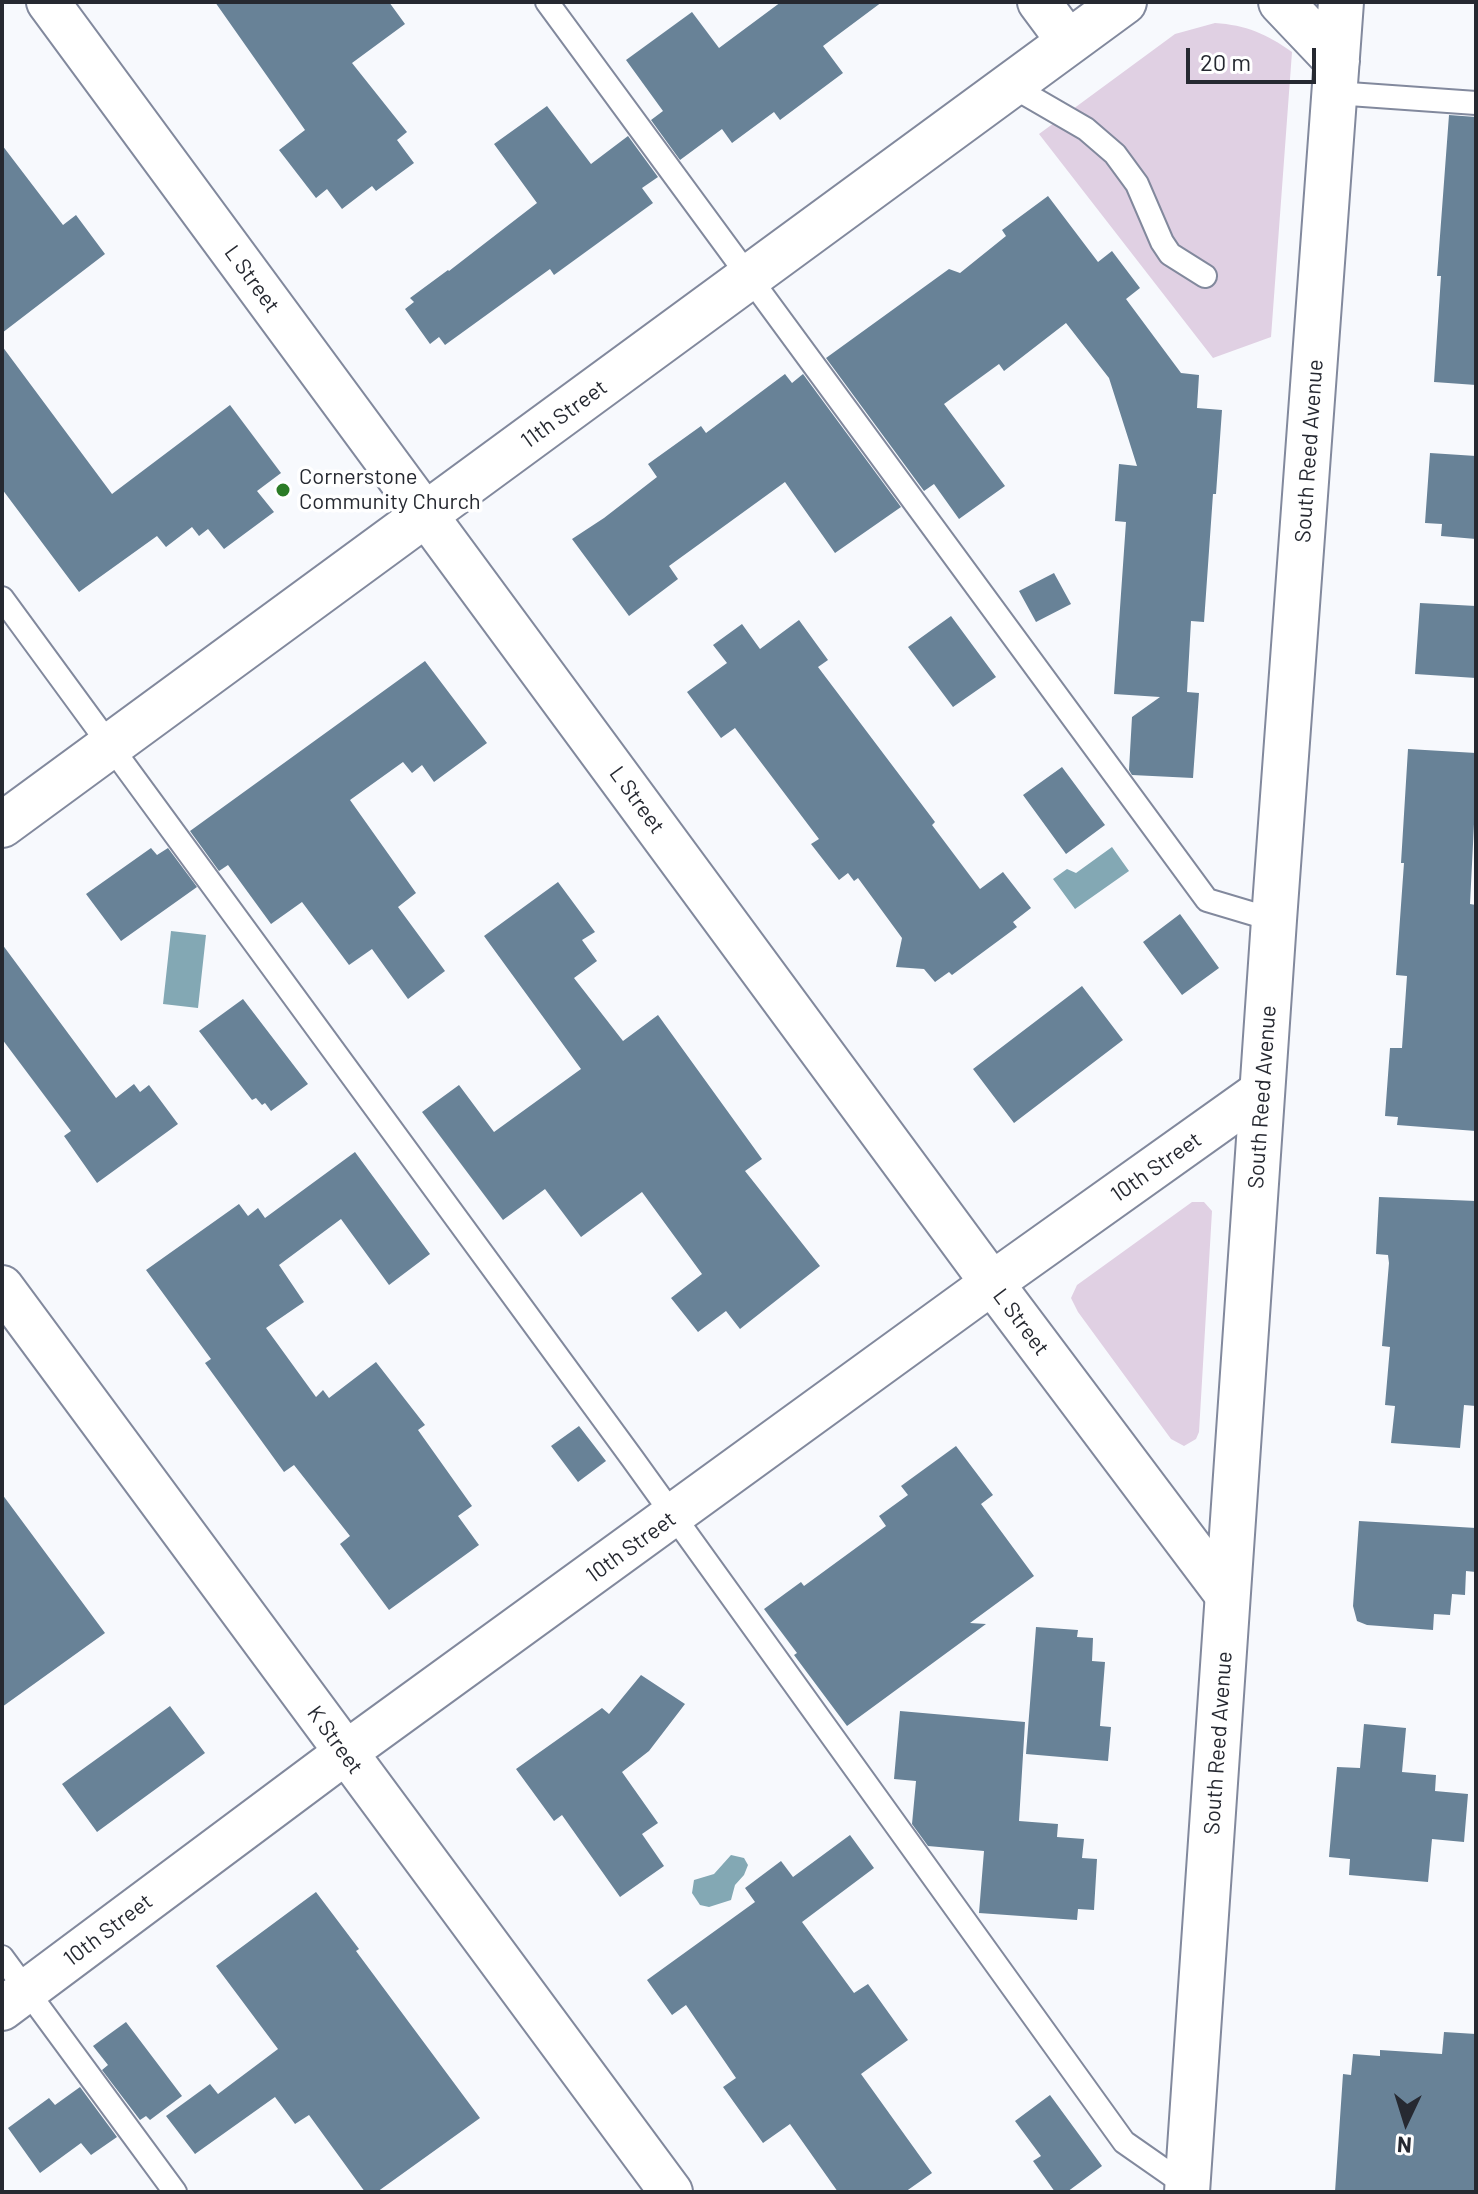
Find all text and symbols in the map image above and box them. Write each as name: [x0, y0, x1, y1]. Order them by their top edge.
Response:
scale bar: [1190, 32, 1320, 82]
text: 20 m: [1200, 47, 1251, 76]
street label: L Street: [219, 240, 285, 318]
street label: South Reed Avenue: [1289, 358, 1329, 544]
street label: 11th Street: [516, 374, 612, 454]
place label: Cornerstone Community Church: [299, 464, 481, 516]
marker: Cornerstone Community Church: [274, 481, 292, 499]
street label: L Street: [604, 761, 670, 839]
street label: South Reed Avenue: [1242, 1004, 1282, 1190]
street label: 10th Street: [1106, 1126, 1206, 1208]
street label: L Street: [987, 1283, 1055, 1361]
street label: 10th Street: [581, 1506, 681, 1588]
street label: South Reed Avenue: [1198, 1650, 1238, 1836]
street label: K Street: [301, 1701, 369, 1779]
street label: 10th Street: [58, 1888, 158, 1972]
north arrow: [1366, 2082, 1446, 2162]
text: N: [1396, 2132, 1413, 2159]

